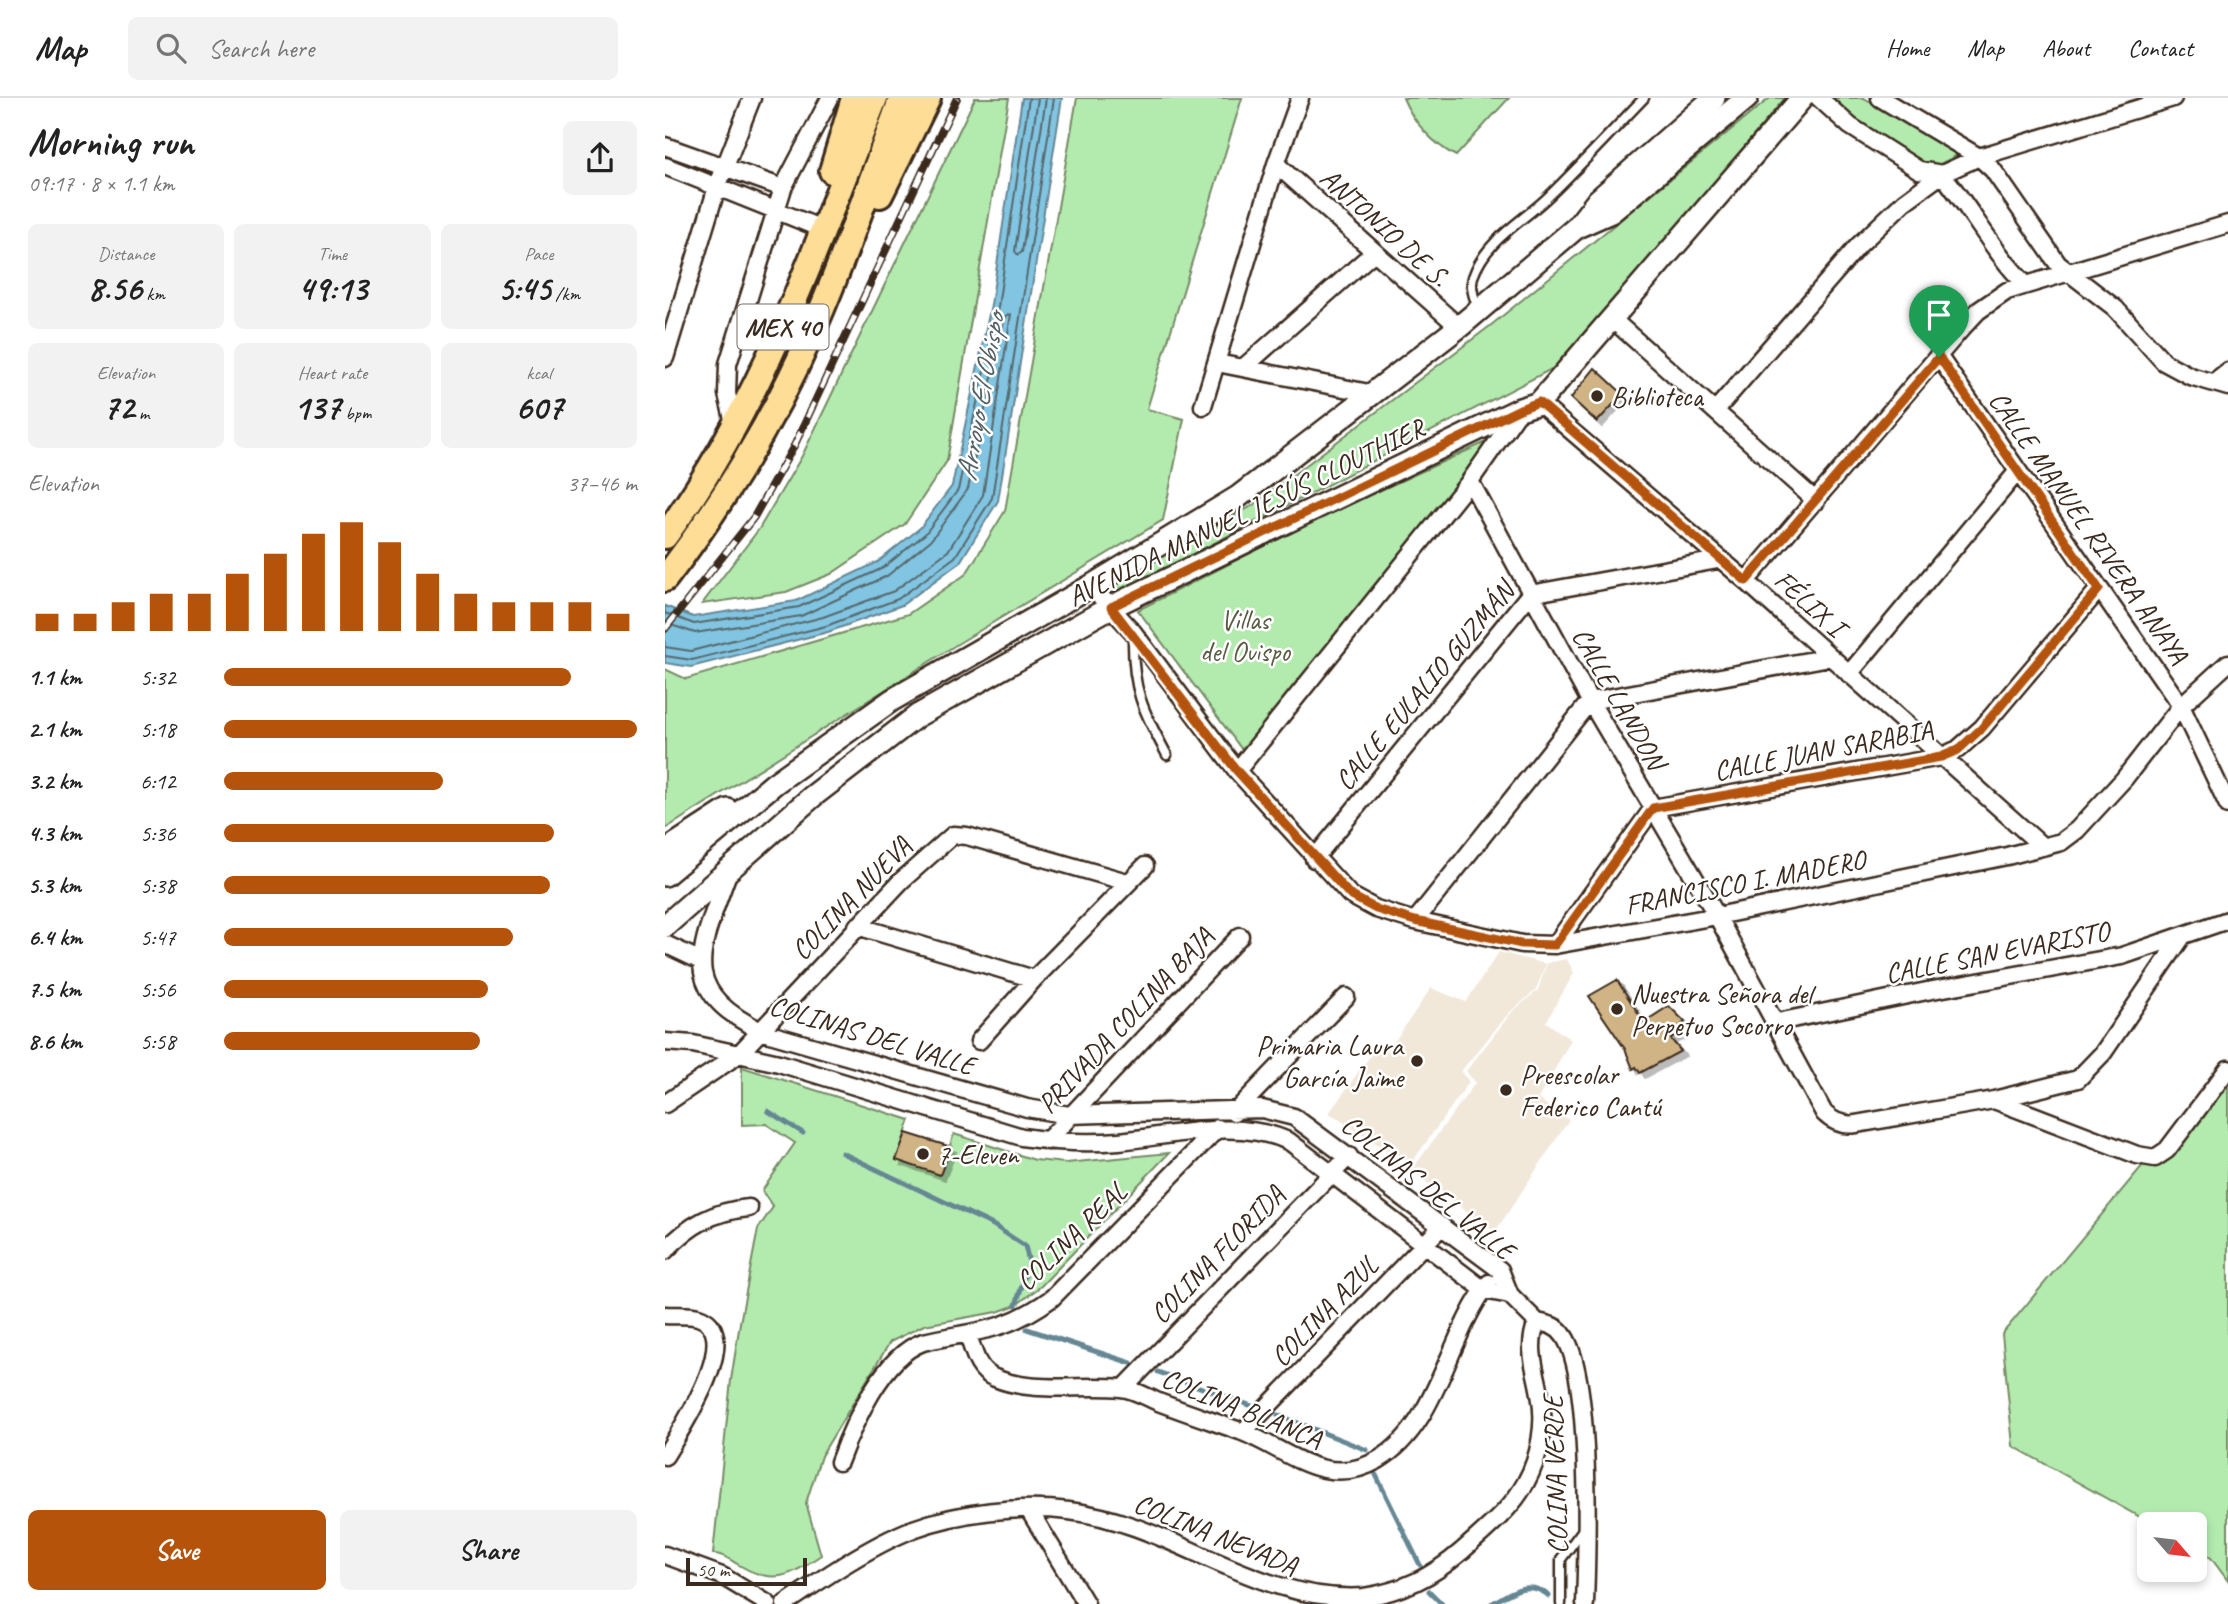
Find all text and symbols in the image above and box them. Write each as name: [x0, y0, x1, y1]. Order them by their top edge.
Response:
search box: [128, 17, 618, 80]
text: Map: [35, 27, 86, 69]
icon: search: [152, 29, 190, 67]
text: Search here: [208, 32, 314, 65]
text: Home: [1886, 33, 1929, 63]
text: Map: [1967, 33, 2004, 63]
text: About: [2042, 33, 2090, 63]
text: Contact: [2128, 33, 2193, 63]
text: Morning run: [28, 119, 194, 166]
button: share: [563, 121, 637, 195]
street label: ANTONIO DE S.: [1313, 160, 1457, 294]
text: 09:17 · 8 × 1.1 km: [28, 169, 174, 198]
text: Distance: [98, 242, 155, 266]
text: Time: [318, 242, 347, 266]
text: Pace: [524, 242, 553, 266]
text: 8.56: [87, 266, 142, 311]
text: 49:13: [298, 266, 367, 311]
text: 5:45: [498, 266, 551, 311]
text: km: [142, 282, 165, 306]
text: /km: [551, 282, 580, 306]
pin: [1909, 285, 1969, 357]
icon: arrive: [1920, 296, 1958, 334]
road number: MEX 40: [737, 304, 829, 350]
water label: Arroyo El Obispo: [947, 305, 1014, 483]
text: Elevation: [97, 361, 155, 385]
text: Heart rate: [298, 361, 367, 385]
text: kcal: [526, 361, 551, 385]
place label: Biblioteca: [1611, 379, 1704, 414]
street label: CALLE MANUEL RIVERA ANAYA: [1982, 384, 2197, 671]
text: 72: [103, 385, 134, 430]
text: 137: [294, 385, 341, 430]
text: 607: [515, 385, 563, 430]
marker: Biblioteca: [1589, 388, 1605, 404]
text: m: [134, 401, 149, 425]
text: bpm: [341, 401, 371, 425]
street label: AVENIDA MANUEL JESÚS CLOUTHIER: [1062, 409, 1432, 614]
text: Elevation: [28, 469, 99, 498]
text: 37–46 m: [567, 469, 637, 498]
street label: FÉLIX I: [1767, 562, 1857, 648]
street label: CALLE EULALIO GUZMÁN: [1327, 572, 1524, 797]
park label: Villas del Ovispo: [1200, 602, 1292, 669]
street label: CALLE LANDON: [1564, 621, 1676, 779]
text: 1.1 km: [28, 663, 82, 692]
text: 5:32: [140, 663, 176, 692]
street label: CALLE JUAN SARABIA: [1711, 711, 1936, 788]
text: 2.1 km: [28, 715, 82, 744]
text: 5:18: [140, 715, 176, 744]
text: 3.2 km: [28, 767, 82, 796]
text: 6:12: [140, 767, 176, 796]
text: 4.3 km: [28, 819, 82, 848]
text: 5:36: [140, 819, 176, 848]
street label: COLINA NUEVA: [783, 828, 919, 967]
street label: FRANCISCO I. MADERO: [1622, 841, 1871, 922]
text: 5.3 km: [28, 871, 81, 900]
text: 5:38: [140, 871, 176, 900]
street label: CALLE SAN EVARISTO: [1882, 913, 2115, 991]
street label: PRIVADA COLINA BAJA: [1030, 919, 1221, 1120]
text: 6.4 km: [28, 923, 82, 952]
text: 5:47: [140, 923, 176, 952]
text: 7.5 km: [28, 975, 81, 1004]
text: 5:56: [140, 975, 176, 1004]
place label: Nuestra Señora del Perpetuo Socorro: [1631, 976, 1817, 1043]
street label: COLINAS DEL VALLE: [765, 987, 982, 1084]
marker: Nuestra Señora del Perpetuo Socorro: [1609, 1001, 1625, 1017]
text: 8.6 km: [28, 1027, 82, 1056]
text: 5:58: [140, 1027, 176, 1056]
place label: Primaria Laura García Jaime: [1256, 1028, 1405, 1095]
marker: Primaria Laura García Jaime: [1409, 1053, 1425, 1069]
place label: Preescolar Federico Cantú: [1520, 1057, 1663, 1124]
marker: Preescolar Federico Cantú: [1498, 1082, 1514, 1098]
street label: COLINAS DEL VALLE: [1334, 1107, 1524, 1270]
place label: 7-Eleven: [937, 1137, 1020, 1172]
marker: 7-Eleven: [915, 1146, 931, 1162]
street label: COLINA REAL: [1008, 1174, 1134, 1298]
street label: COLINA FLORIDA: [1142, 1177, 1292, 1330]
street label: COLINA AZUL: [1263, 1248, 1385, 1374]
street label: COLINA BLANCA: [1157, 1360, 1328, 1456]
street label: COLINA VERDE: [1535, 1391, 1575, 1555]
street label: COLINA NEVADA: [1129, 1485, 1304, 1583]
button: Save: [28, 1510, 326, 1590]
button: Share: [340, 1510, 637, 1590]
north arrow: [2137, 1512, 2207, 1582]
map controls: [2137, 1512, 2207, 1582]
scale bar: [686, 1555, 807, 1587]
text: 50 m: [697, 1558, 729, 1582]

